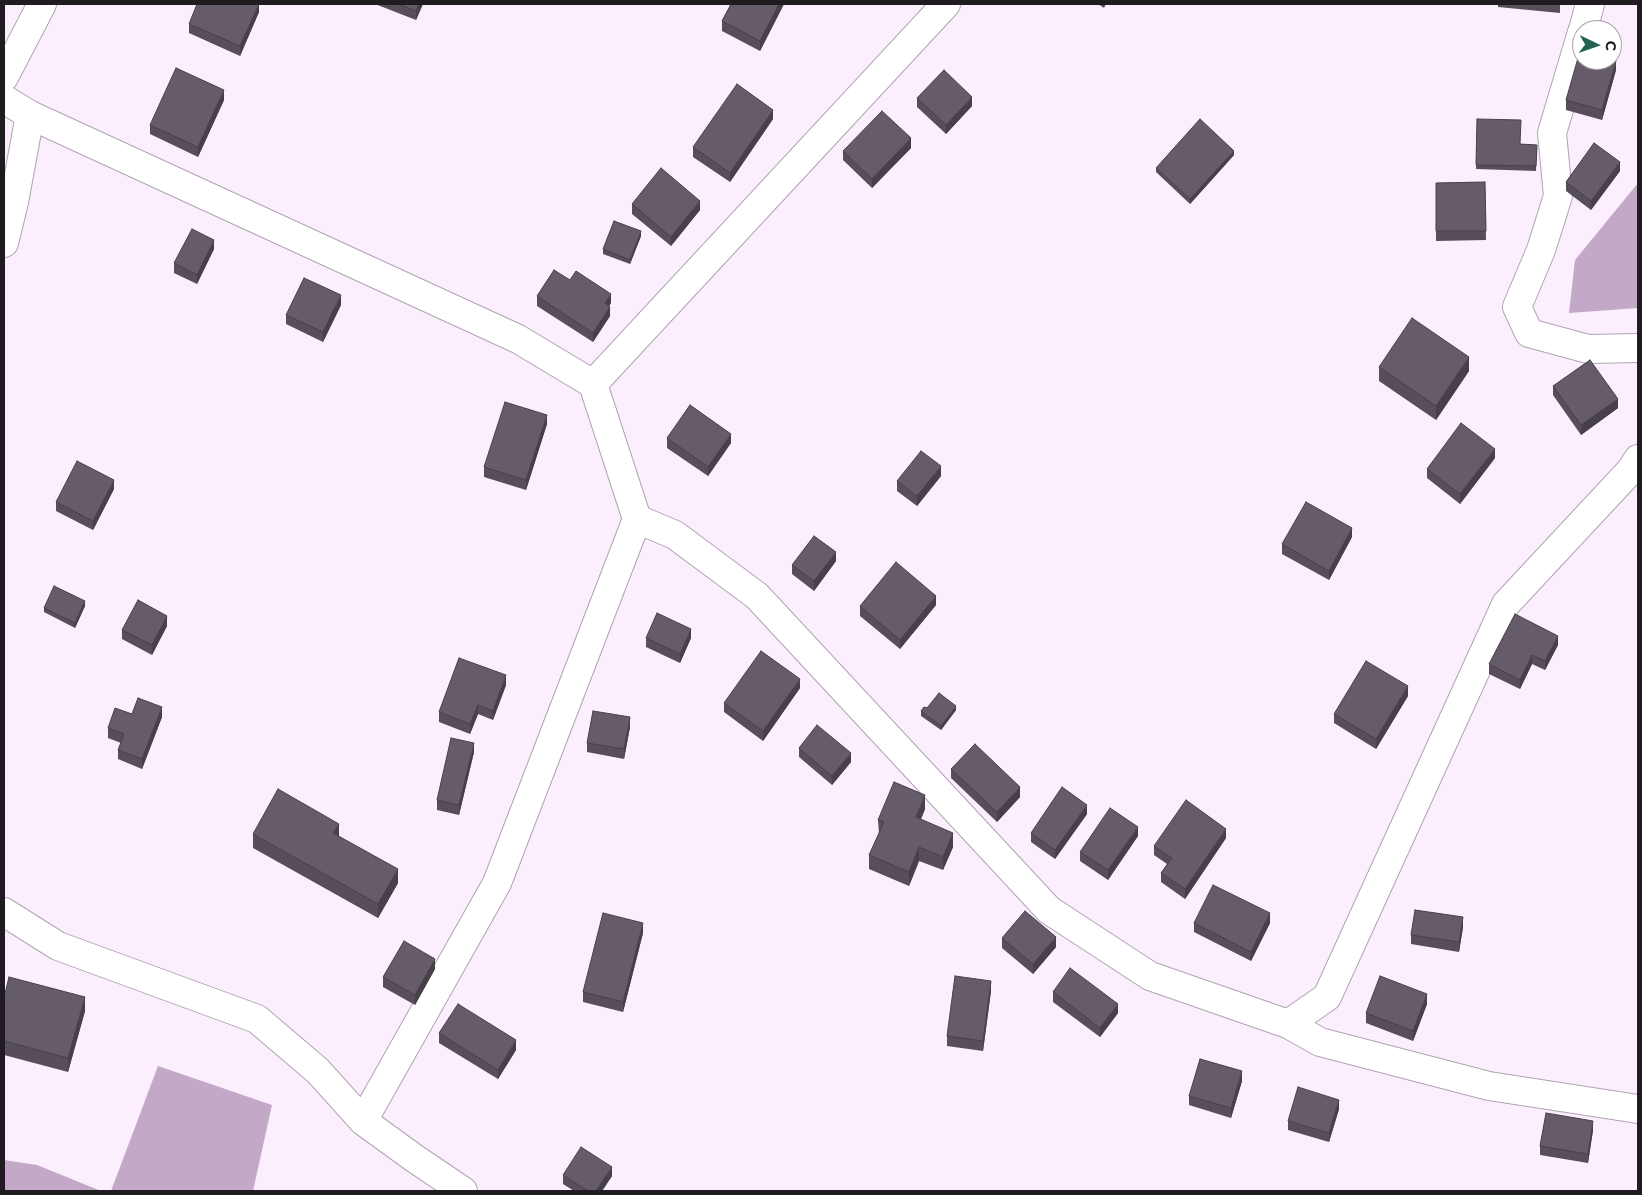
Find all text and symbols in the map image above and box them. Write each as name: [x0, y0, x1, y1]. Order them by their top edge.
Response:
north arrow: [1572, 20, 1622, 70]
text: С: [1602, 40, 1620, 51]

